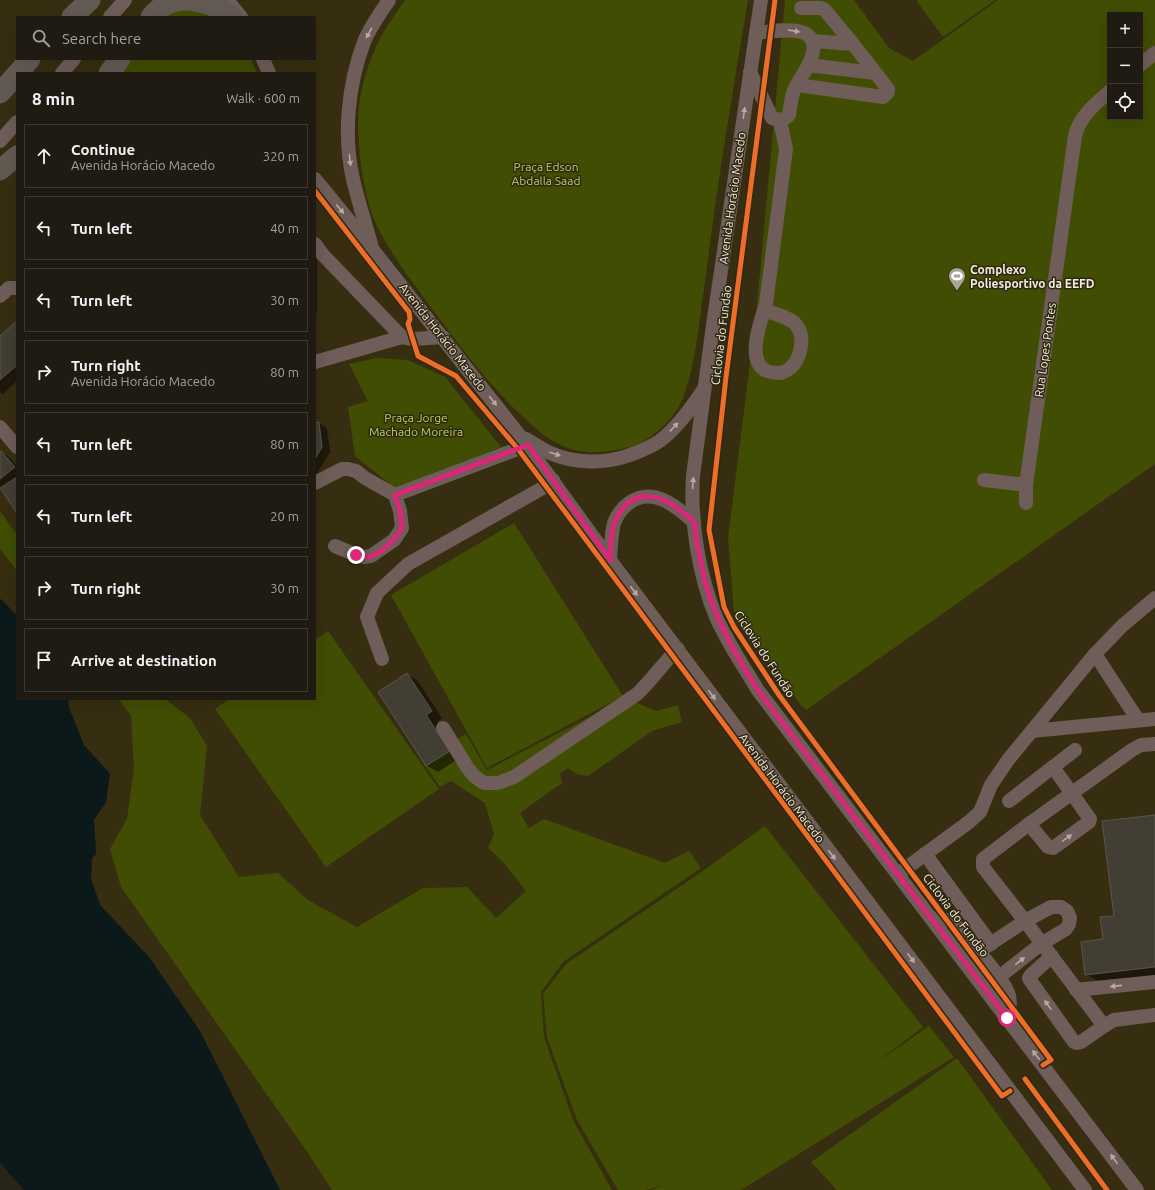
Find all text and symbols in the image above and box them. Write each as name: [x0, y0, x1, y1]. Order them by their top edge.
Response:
map controls: [1107, 12, 1143, 120]
button: +: [1107, 12, 1143, 48]
search box: [16, 16, 316, 60]
icon: search: [30, 27, 52, 49]
one-way arrow: [365, 27, 372, 39]
one-way arrow: [788, 28, 801, 34]
text: Search here: [62, 30, 141, 47]
button: −: [1107, 48, 1143, 84]
button: locate: [1107, 84, 1143, 120]
text: 8 min: [32, 89, 75, 108]
text: Walk · 600 m: [226, 91, 300, 105]
one-way arrow: [741, 107, 747, 119]
street label: Avenida Horácio Macedo: [716, 131, 748, 265]
text: Continue: [71, 141, 135, 158]
icon: ahead: [33, 145, 55, 167]
text: 320 m: [263, 149, 299, 163]
one-way arrow: [347, 154, 353, 166]
text: Avenida Horácio Macedo: [71, 158, 215, 172]
park label: Praça Edson Abdalla Saad: [512, 160, 580, 187]
one-way arrow: [335, 204, 344, 215]
icon: left: [33, 217, 55, 239]
text: Turn left: [71, 220, 132, 237]
text: 40 m: [270, 221, 299, 235]
place label: Complexo Poliesportivo da EEFD: [970, 263, 1095, 290]
sports icon: Complexo Poliesportivo da EEFD: [947, 266, 967, 291]
street label: Avenida Horácio Macedo: [397, 281, 489, 393]
street label: Ciclovia do Fundão: [708, 284, 734, 386]
icon: left: [33, 289, 55, 311]
text: Turn left: [71, 292, 132, 309]
text: 30 m: [270, 293, 299, 307]
street label: Rua Lopes Pontes: [1032, 302, 1058, 398]
text: Turn right: [71, 357, 141, 374]
icon: right: [33, 361, 55, 383]
text: 80 m: [270, 365, 299, 379]
text: Avenida Horácio Macedo: [71, 374, 215, 388]
one-way arrow: [489, 396, 498, 407]
park label: Praça Jorge Machado Moreira: [369, 411, 463, 438]
one-way arrow: [669, 422, 678, 432]
icon: left: [33, 433, 55, 455]
text: Turn left: [71, 436, 132, 453]
text: 80 m: [270, 437, 299, 451]
one-way arrow: [549, 452, 561, 458]
one-way arrow: [689, 477, 696, 489]
icon: left: [33, 505, 55, 527]
text: Turn left: [71, 508, 132, 525]
text: 20 m: [270, 509, 299, 523]
route end: [347, 546, 365, 564]
icon: right: [33, 577, 55, 599]
text: Turn right: [71, 580, 141, 597]
text: 30 m: [270, 581, 299, 595]
one-way arrow: [630, 586, 638, 596]
street label: Ciclovia do Fundão: [732, 608, 798, 700]
icon: arrive: [33, 649, 55, 671]
text: Arrive at destination: [71, 652, 217, 669]
one-way arrow: [708, 689, 716, 700]
street label: Avenida Horácio Macedo: [737, 731, 827, 845]
one-way arrow: [1062, 834, 1072, 842]
one-way arrow: [828, 849, 837, 860]
street label: Ciclovia do Fundão: [921, 871, 991, 959]
one-way arrow: [906, 953, 915, 964]
one-way arrow: [1015, 957, 1026, 965]
one-way arrow: [1110, 983, 1122, 990]
one-way arrow: [1043, 1000, 1052, 1011]
route start: [998, 1009, 1016, 1027]
one-way arrow: [1032, 1050, 1040, 1060]
one-way arrow: [1110, 1153, 1118, 1164]

